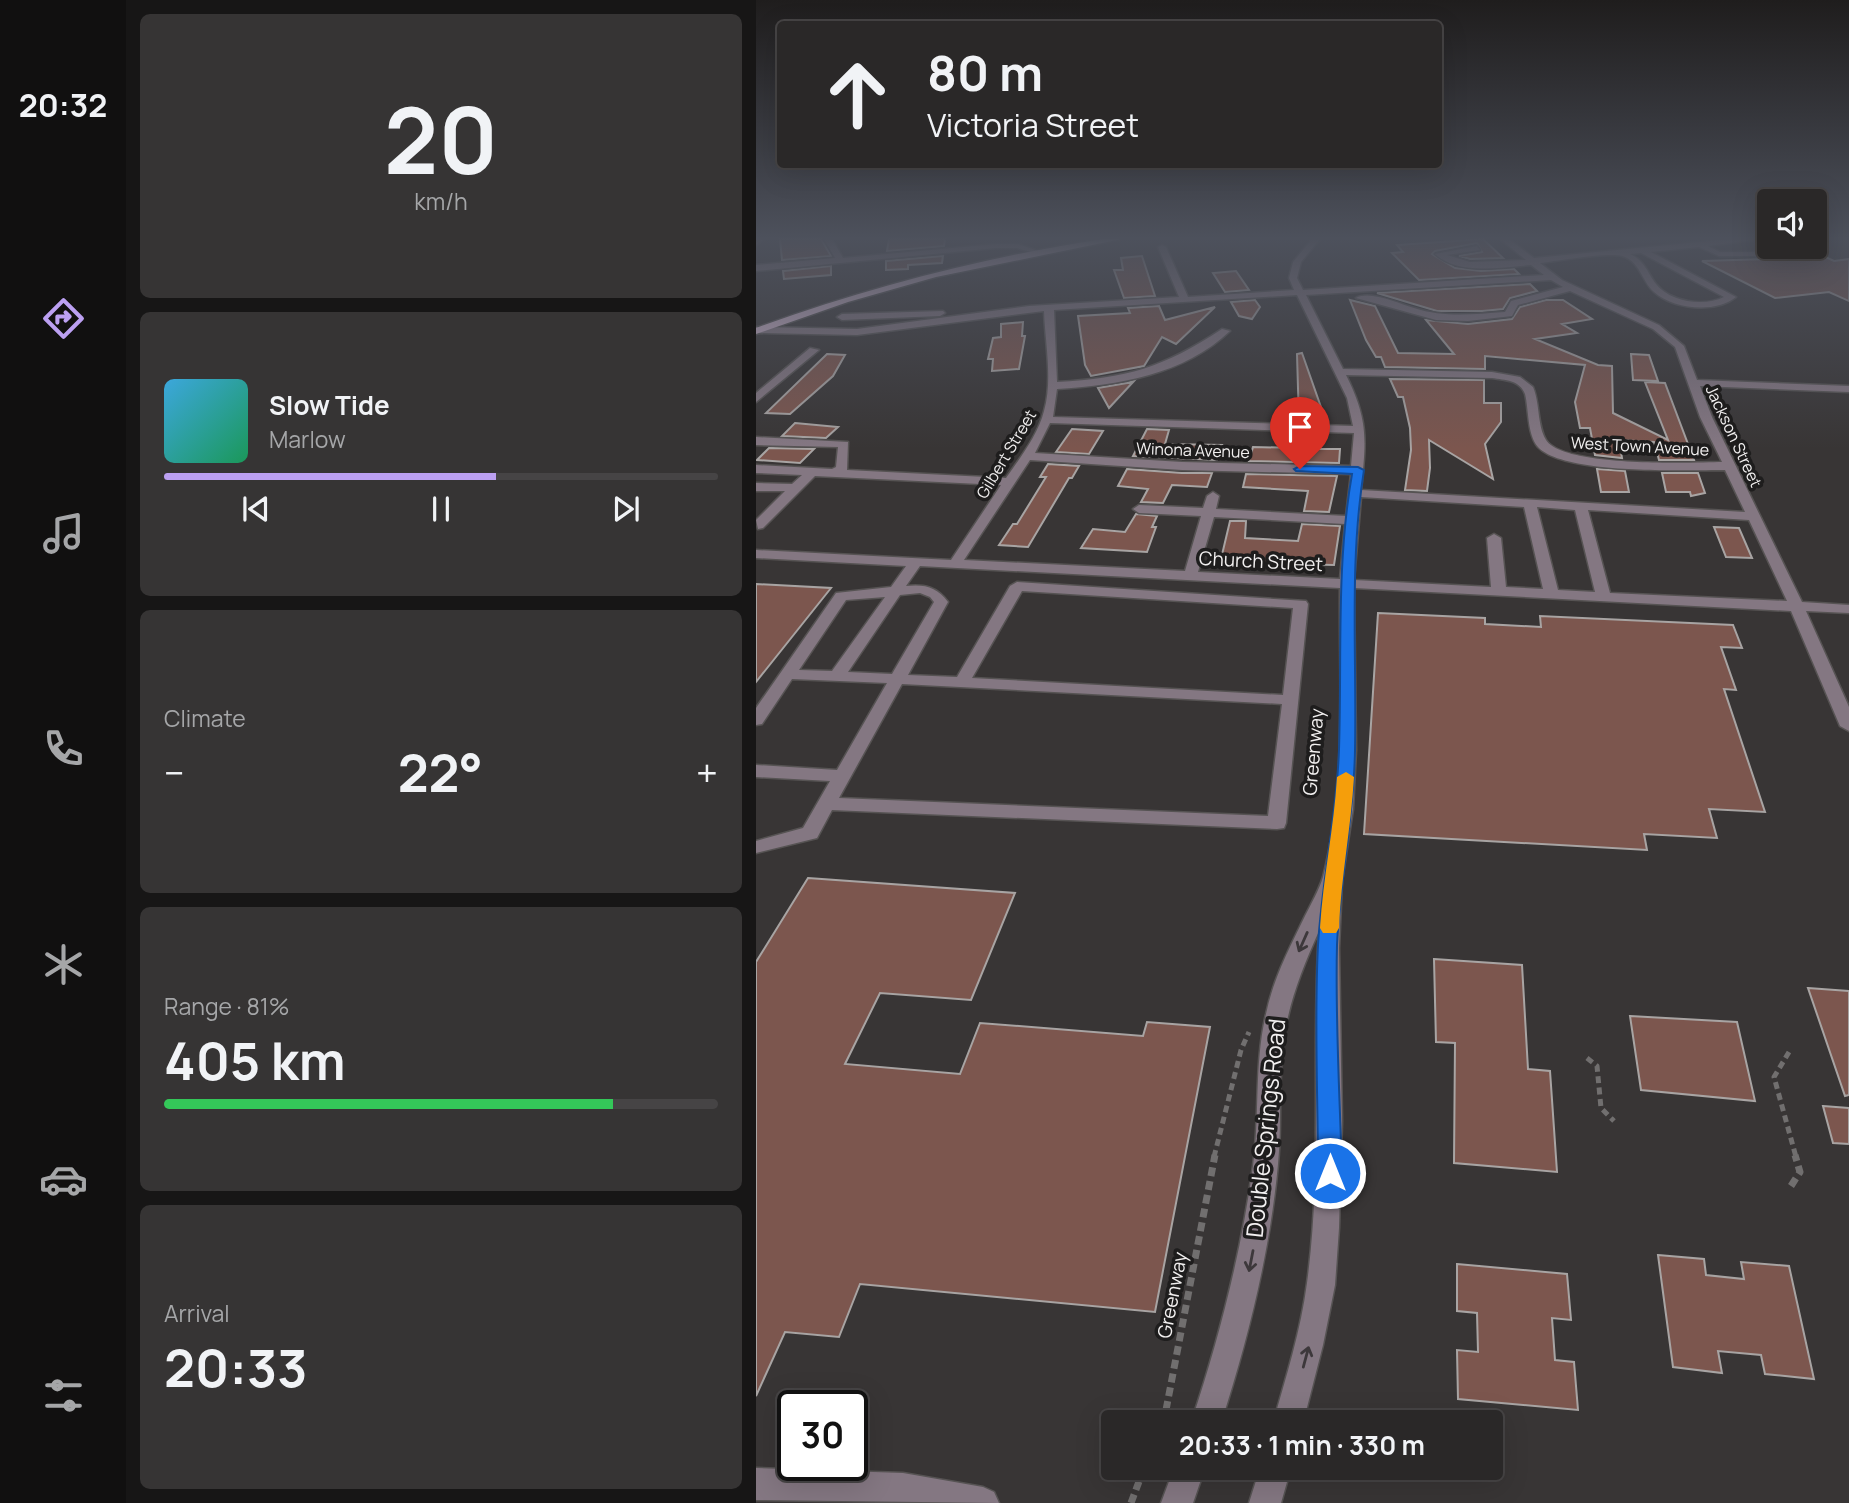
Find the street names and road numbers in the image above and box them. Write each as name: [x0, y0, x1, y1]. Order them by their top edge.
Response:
street label: Jackson Street: [1701, 381, 1767, 491]
street label: Gilbert Street: [971, 405, 1041, 503]
street label: West Town Avenue: [1570, 431, 1710, 461]
street label: Winona Avenue: [1136, 437, 1250, 463]
street label: Church Street: [1198, 545, 1324, 577]
street label: Greenway: [1296, 707, 1330, 797]
street label: Double Springs Road: [1238, 1017, 1292, 1239]
street label: Greenway: [1151, 1250, 1193, 1340]

